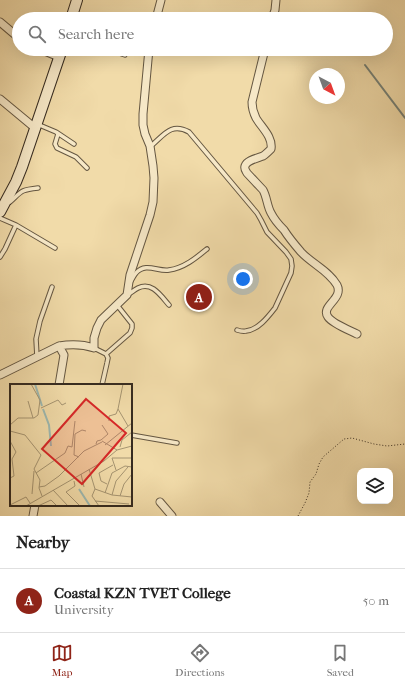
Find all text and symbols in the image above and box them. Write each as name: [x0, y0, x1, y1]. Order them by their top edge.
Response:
search box: [12, 12, 393, 56]
icon: search: [26, 23, 48, 45]
text: Search here: [58, 25, 134, 43]
north arrow: [309, 68, 345, 104]
your location: [233, 269, 253, 289]
pin: A: [186, 282, 212, 312]
inset map: [10, 384, 132, 506]
map controls: [357, 468, 393, 504]
button: layers: [357, 468, 393, 504]
text: Nearby: [16, 532, 70, 552]
text: Coastal KZN TVET College: [54, 584, 231, 602]
text: A: [25, 593, 33, 608]
text: 50 m: [363, 593, 389, 608]
text: University: [54, 602, 114, 617]
tab: Map: [51, 642, 73, 679]
tab: Directions: [175, 642, 225, 679]
tab: Saved: [327, 642, 354, 679]

